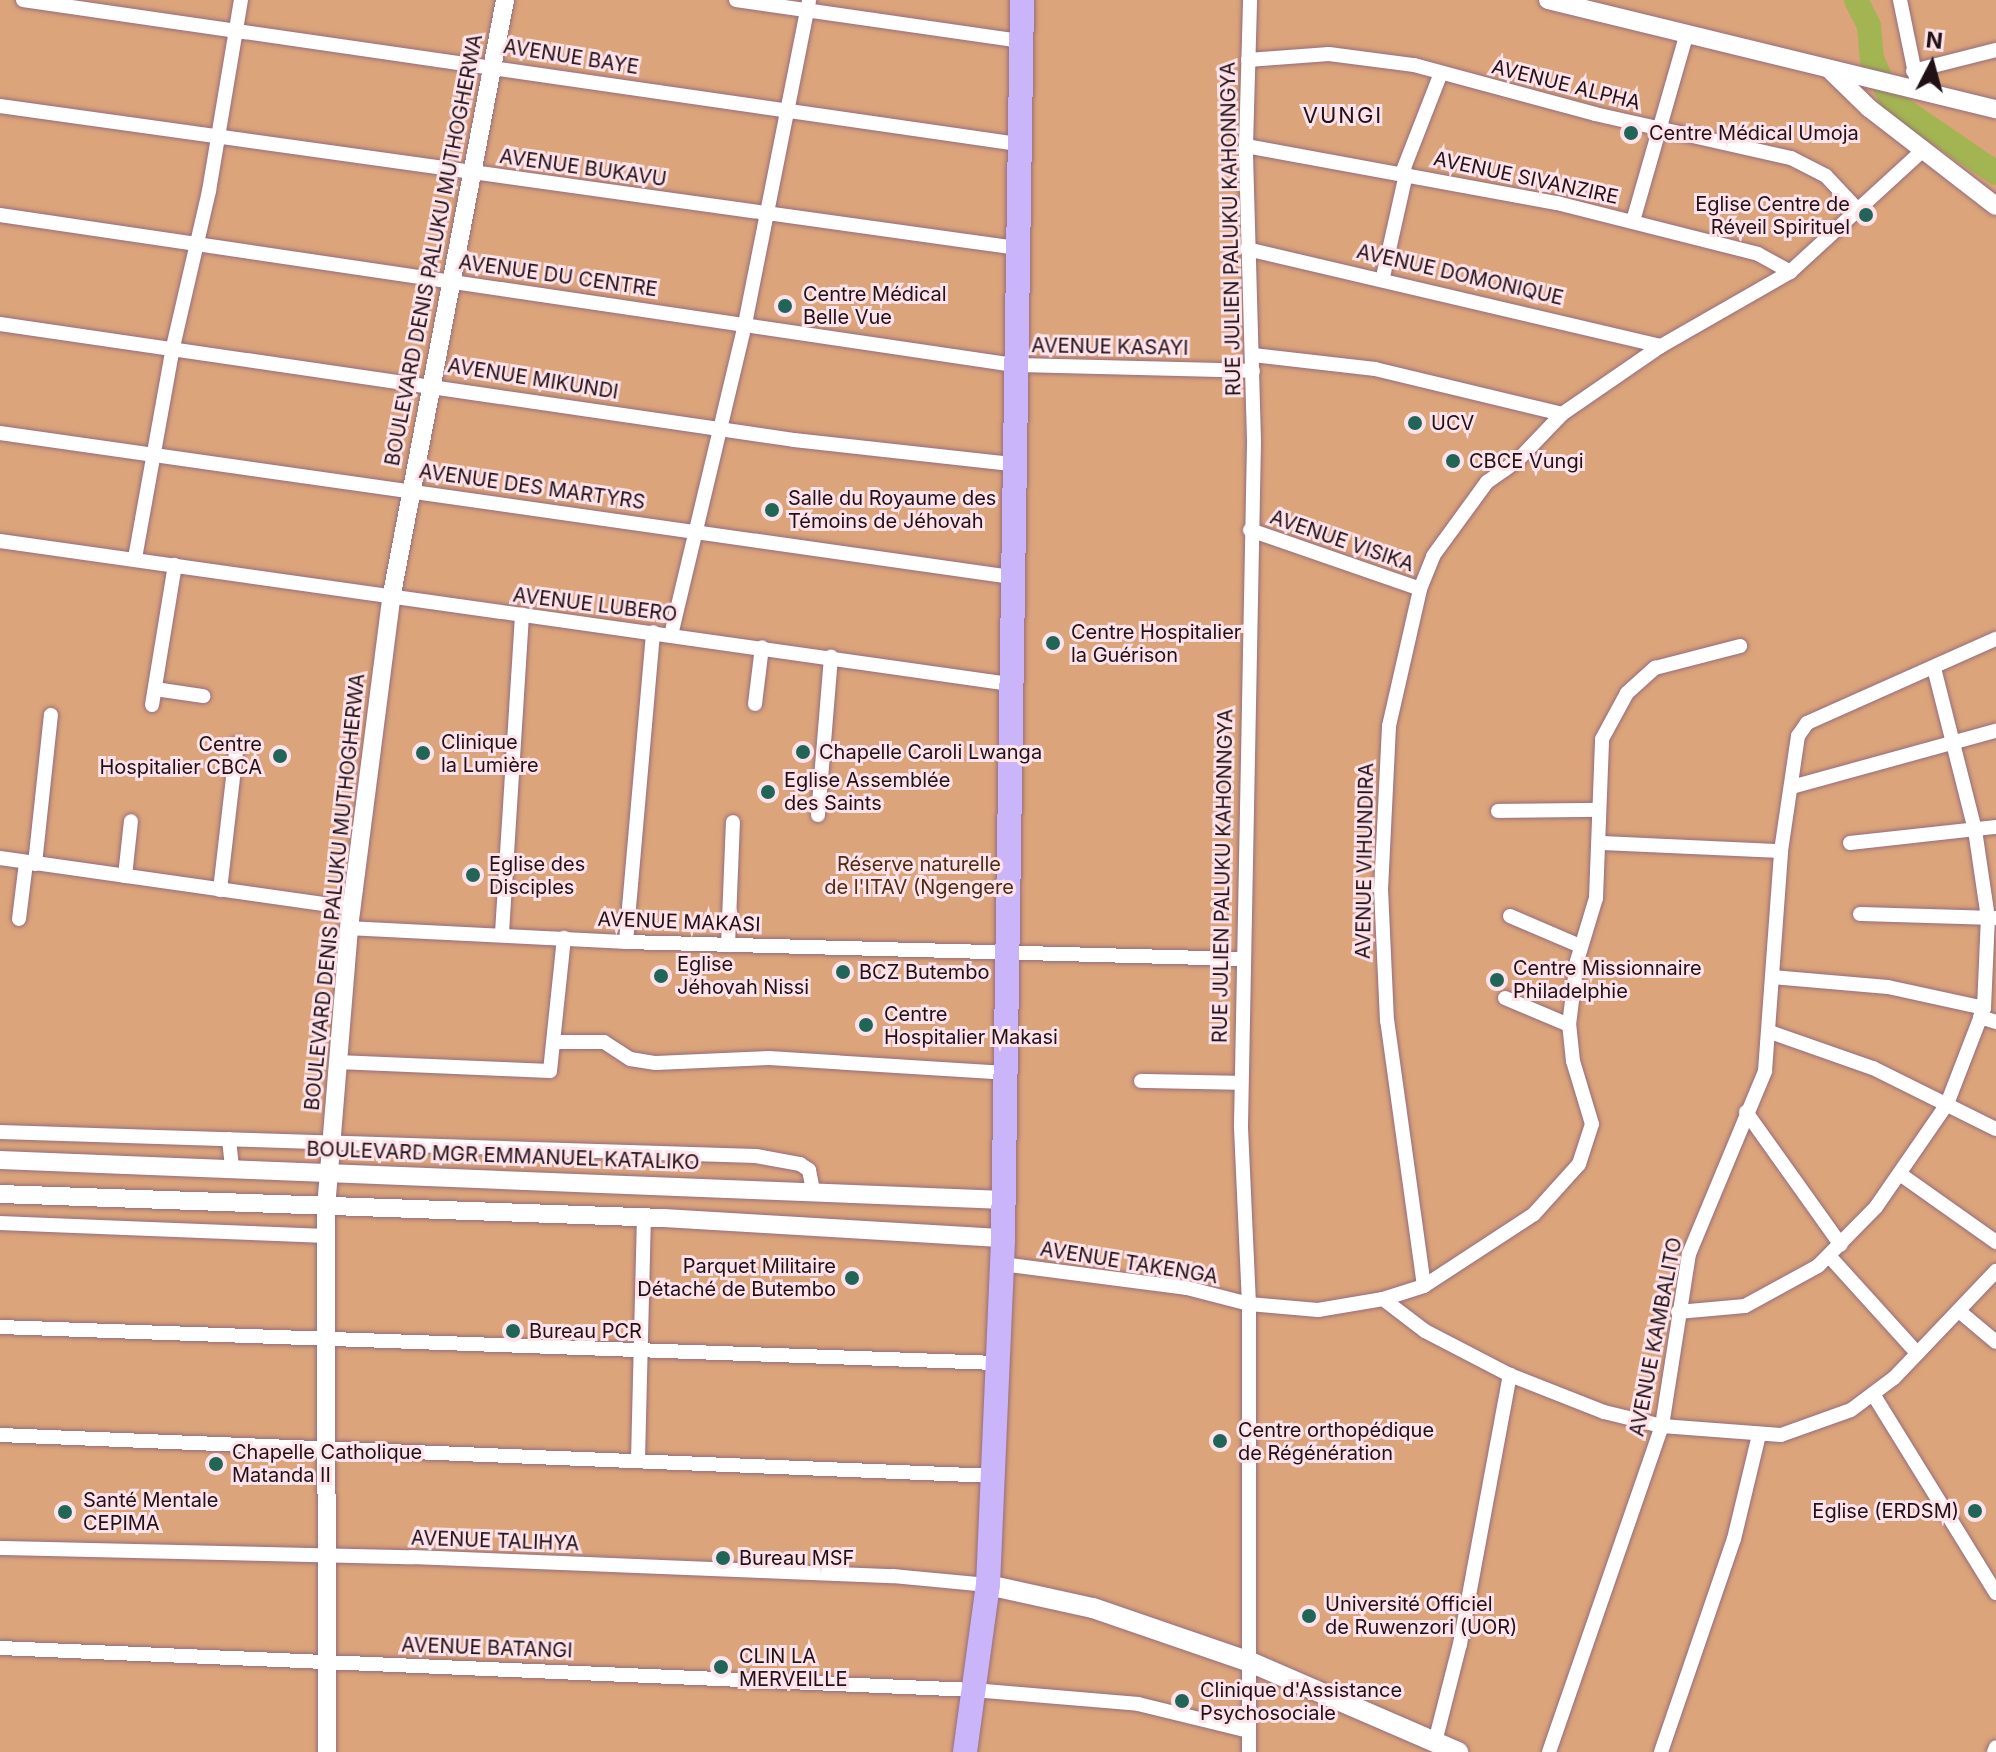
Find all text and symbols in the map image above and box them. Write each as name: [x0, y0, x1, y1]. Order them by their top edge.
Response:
north arrow: [1892, 24, 1972, 104]
text: N: [1925, 26, 1944, 54]
street label: BOULEVARD DENIS PALUKU MUTHOGHERWA: [380, 32, 488, 468]
street label: AVENUE BAYE: [502, 34, 640, 80]
street label: AVENUE ALPHA: [1489, 55, 1643, 115]
street label: RUE JULIEN PALUKU KAHONNGYA: [1216, 62, 1246, 396]
district label: VUNGI: [1303, 103, 1383, 129]
place label: Centre Médical Umoja: [1649, 121, 1859, 145]
marker: Centre Médical Umoja: [1620, 122, 1642, 144]
street label: AVENUE BUKAVU: [498, 144, 668, 192]
street label: AVENUE SIVANZIRE: [1431, 147, 1621, 209]
place label: Eglise Centre de Réveil Spirituel: [1695, 192, 1850, 239]
marker: Eglise Centre de Réveil Spirituel: [1857, 206, 1875, 224]
street label: AVENUE DOMONIQUE: [1354, 240, 1566, 310]
street label: AVENUE DU CENTRE: [457, 250, 659, 302]
place label: Centre Médical Belle Vue: [803, 282, 947, 329]
marker: Centre Médical Belle Vue: [774, 295, 796, 317]
street label: AVENUE KASAYI: [1031, 334, 1189, 360]
street label: AVENUE MIKUNDI: [446, 354, 620, 404]
place label: UCV: [1431, 411, 1474, 435]
marker: UCV: [1406, 414, 1424, 432]
place label: CBCE Vungi: [1469, 449, 1584, 473]
marker: CBCE Vungi: [1444, 452, 1462, 470]
street label: AVENUE DES MARTYRS: [417, 459, 647, 515]
place label: Salle du Royaume des Témoins de Jéhovah: [788, 486, 996, 533]
marker: Salle du Royaume des Témoins de Jéhovah: [763, 501, 781, 519]
street label: AVENUE VISIKA: [1267, 505, 1417, 577]
street label: AVENUE LUBERO: [511, 583, 679, 627]
place label: Centre Hospitalier la Guérison: [1071, 620, 1241, 667]
marker: Centre Hospitalier la Guérison: [1042, 632, 1064, 654]
street label: BOULEVARD DENIS PALUKU MUTHOGHERWA: [300, 672, 370, 1112]
street label: RUE JULIEN PALUKU KAHONNGYA: [1208, 709, 1238, 1043]
place label: Clinique la Lumière: [441, 730, 539, 777]
place label: Centre Hospitalier CBCA: [99, 732, 262, 779]
place label: Chapelle Caroli Lwanga: [819, 740, 1042, 764]
marker: Clinique la Lumière: [412, 742, 434, 764]
marker: Chapelle Caroli Lwanga: [794, 743, 812, 761]
marker: Centre Hospitalier CBCA: [269, 745, 291, 767]
street label: AVENUE VIHUNDIRA: [1351, 763, 1379, 959]
place label: Eglise Assemblée des Saints: [784, 768, 950, 815]
marker: Eglise Assemblée des Saints: [759, 783, 777, 801]
place label: Eglise des Disciples: [489, 852, 585, 899]
park label: Réserve naturelle de l'ITAV (Ngengere: [824, 853, 1014, 900]
marker: Eglise des Disciples: [464, 866, 482, 884]
street label: AVENUE MAKASI: [597, 907, 761, 937]
place label: Eglise Jéhovah Nissi: [677, 952, 809, 999]
place label: Centre Missionnaire Philadelphie: [1513, 956, 1702, 1003]
place label: BCZ Butembo: [859, 960, 990, 984]
marker: BCZ Butembo: [834, 963, 852, 981]
marker: Eglise Jéhovah Nissi: [652, 967, 670, 985]
marker: Centre Missionnaire Philadelphie: [1488, 971, 1506, 989]
place label: Centre Hospitalier Makasi: [884, 1002, 1058, 1049]
marker: Centre Hospitalier Makasi: [855, 1014, 877, 1036]
street label: BOULEVARD MGR EMMANUEL KATALIKO: [306, 1137, 700, 1175]
street label: AVENUE KAMBALITO: [1625, 1235, 1687, 1439]
street label: AVENUE TAKENGA: [1038, 1237, 1220, 1289]
place label: Parquet Militaire Détaché de Butembo: [637, 1254, 836, 1301]
marker: Parquet Militaire Détaché de Butembo: [843, 1269, 861, 1287]
place label: Bureau PCR: [529, 1319, 642, 1343]
marker: Bureau PCR: [504, 1322, 522, 1340]
place label: Centre orthopédique de Régénération: [1238, 1418, 1434, 1465]
marker: Centre orthopédique de Régénération: [1209, 1430, 1231, 1452]
place label: Chapelle Catholique Matanda II: [232, 1440, 422, 1487]
marker: Chapelle Catholique Matanda II: [207, 1455, 225, 1473]
place label: Santé Mentale CEPIMA: [83, 1488, 218, 1535]
place label: Eglise (ERDSM): [1812, 1499, 1959, 1523]
marker: Santé Mentale CEPIMA: [54, 1501, 76, 1523]
marker: Eglise (ERDSM): [1966, 1502, 1984, 1520]
street label: AVENUE TALIHYA: [410, 1526, 580, 1556]
place label: Bureau MSF: [739, 1546, 854, 1570]
marker: Bureau MSF: [714, 1549, 732, 1567]
place label: Université Officiel de Ruwenzori (UOR): [1325, 1592, 1517, 1639]
marker: Université Officiel de Ruwenzori (UOR): [1300, 1607, 1318, 1625]
street label: AVENUE BATANGI: [401, 1633, 573, 1663]
place label: CLIN LA MERVEILLE: [739, 1644, 847, 1691]
marker: CLIN LA MERVEILLE: [710, 1656, 732, 1678]
place label: Clinique d'Assistance Psychosociale: [1200, 1678, 1402, 1725]
marker: Clinique d'Assistance Psychosociale: [1171, 1690, 1193, 1712]

